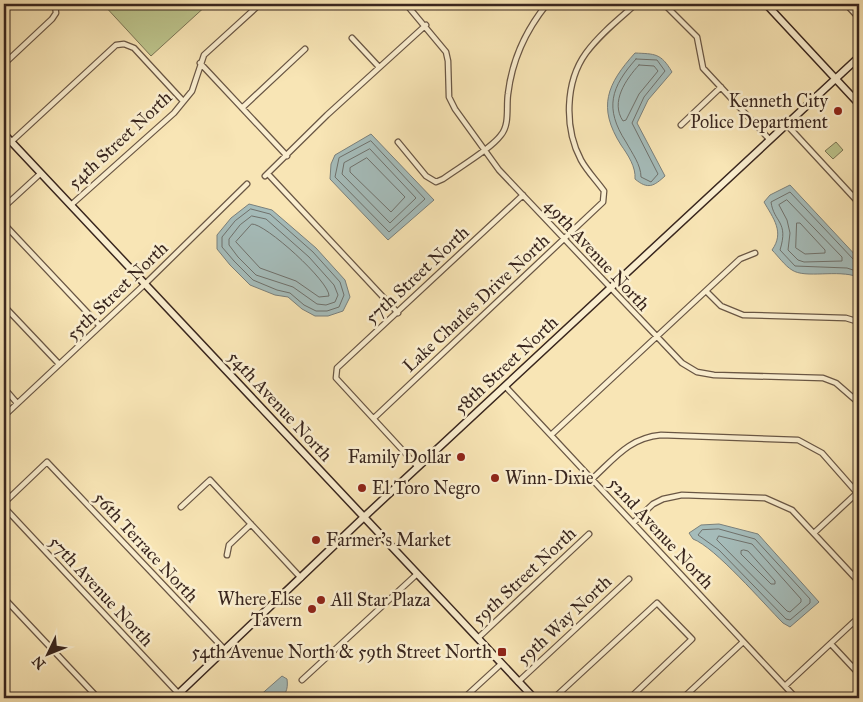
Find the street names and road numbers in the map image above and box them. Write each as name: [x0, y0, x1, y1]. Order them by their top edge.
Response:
street label: 54th Street North: [63, 86, 177, 194]
street label: 49th Avenue North: [539, 194, 655, 316]
street label: 57th Street North: [360, 221, 474, 329]
street label: Lake Charles Drive North: [398, 229, 554, 377]
street label: 55th Street North: [62, 237, 172, 345]
street label: 58th Street North: [449, 311, 563, 419]
street label: 54th Avenue North: [223, 346, 337, 466]
street label: 52nd Avenue North: [603, 472, 719, 594]
street label: 56th Terrace North: [89, 487, 203, 607]
street label: 59th Street North: [467, 522, 581, 630]
street label: 57th Avenue North: [44, 531, 158, 651]
street label: 59th Way North: [512, 571, 616, 669]

